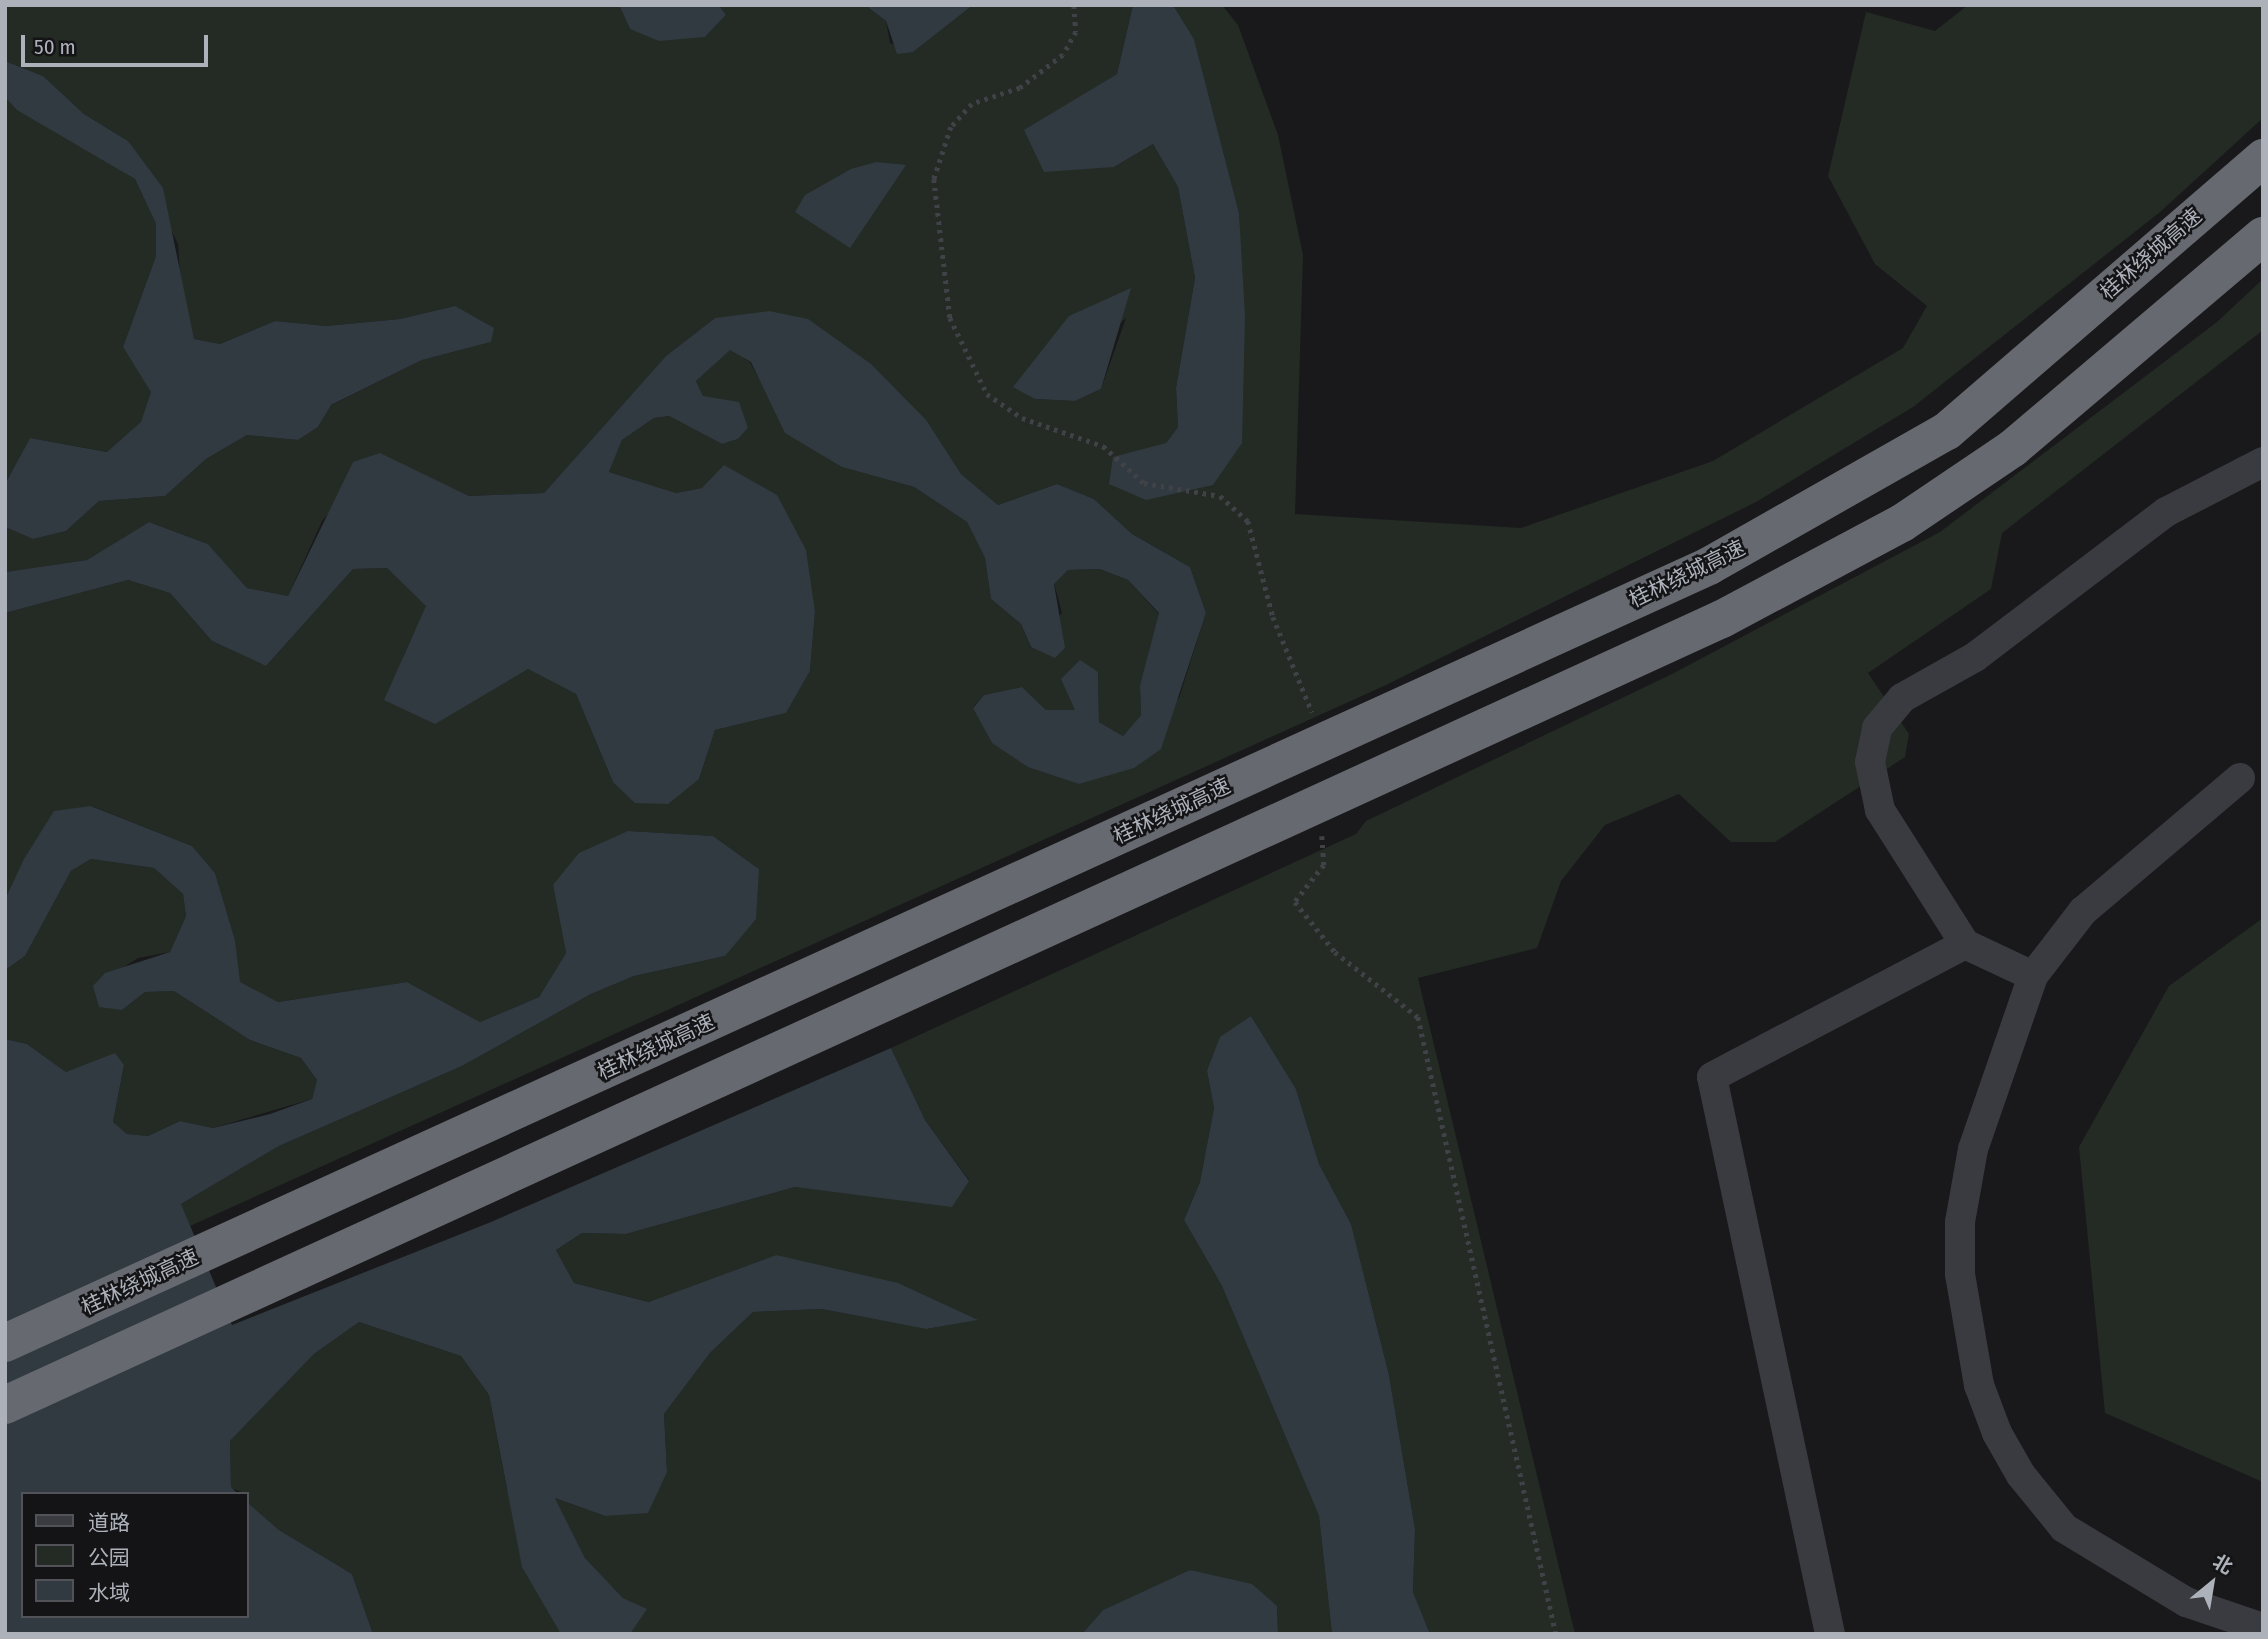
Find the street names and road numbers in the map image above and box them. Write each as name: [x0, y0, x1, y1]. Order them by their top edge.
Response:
street label: 桂林绕城高速: [2095, 203, 2207, 305]
street label: 桂林绕城高速: [1625, 535, 1749, 613]
street label: 桂林绕城高速: [1110, 773, 1234, 849]
street label: 桂林绕城高速: [594, 1009, 718, 1085]
street label: 桂林绕城高速: [78, 1244, 202, 1320]

